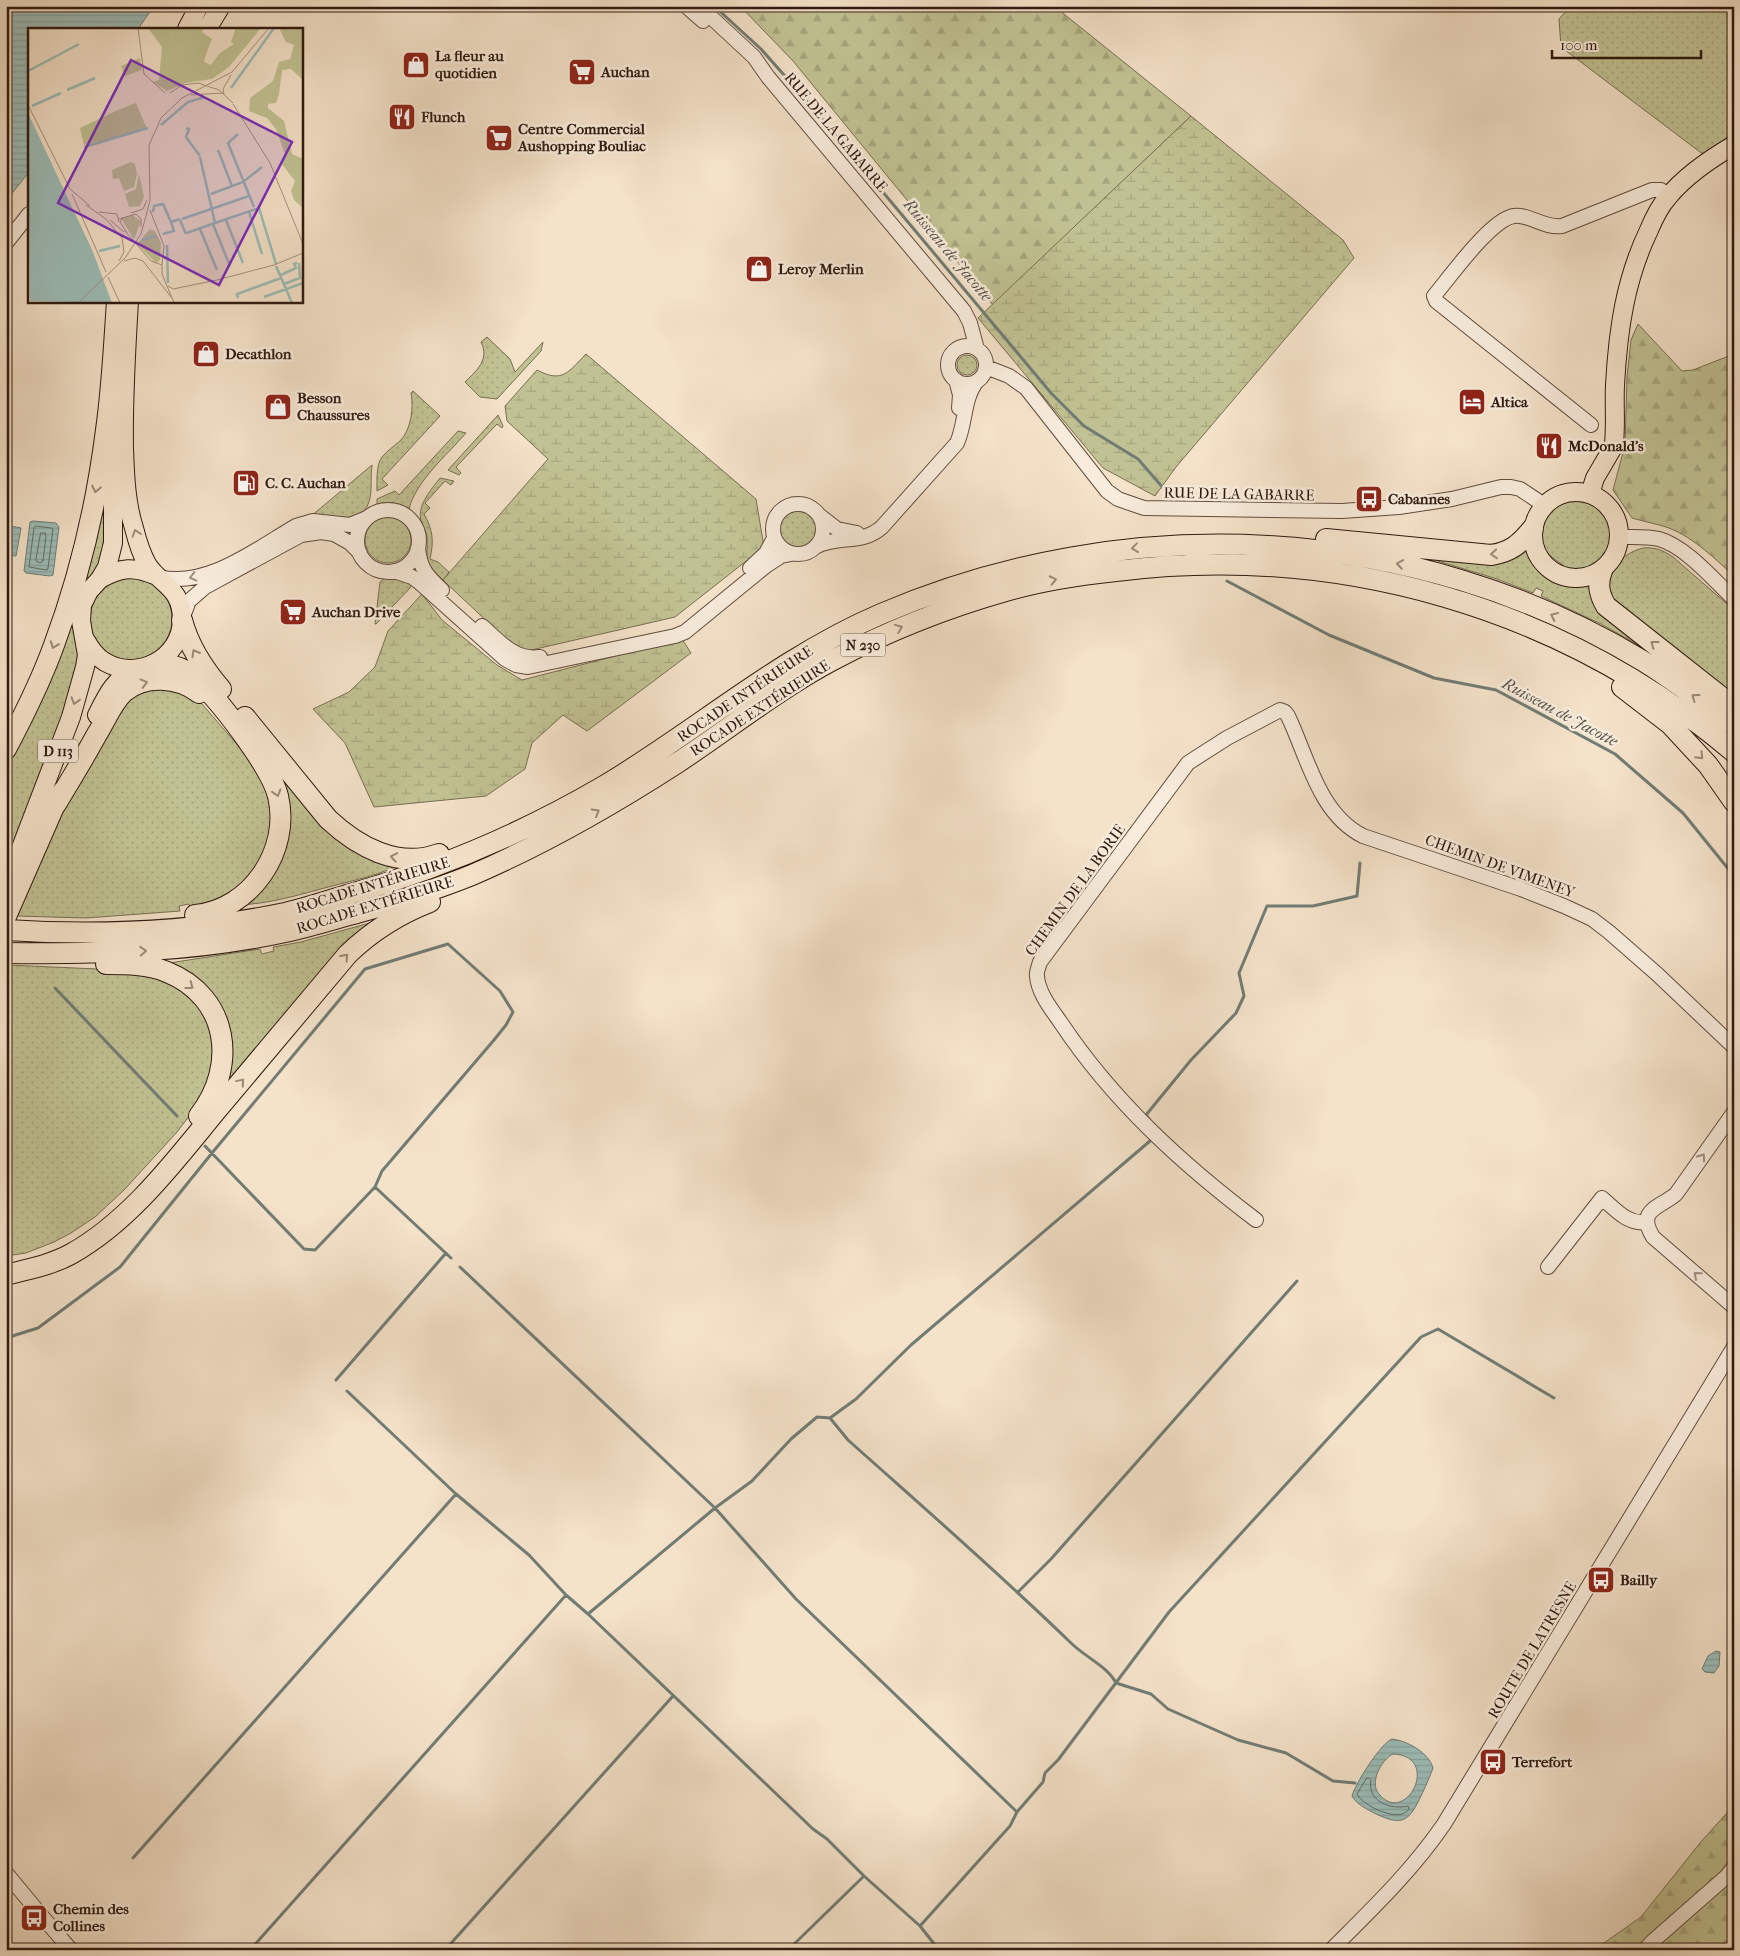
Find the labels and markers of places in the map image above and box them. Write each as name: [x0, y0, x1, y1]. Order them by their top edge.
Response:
place label: La fleur au quotidien: [435, 47, 504, 82]
shop icon: La fleur au quotidien: [401, 50, 431, 80]
supermarket icon: Auchan: [567, 57, 597, 87]
place label: Auchan: [600, 63, 650, 81]
restaurant icon: Flunch: [387, 102, 417, 132]
place label: Flunch: [420, 108, 466, 126]
place label: Centre Commercial Aushopping Bouliac: [517, 120, 646, 155]
supermarket icon: Centre Commercial Aushopping Bouliac: [484, 123, 514, 153]
shop icon: Leroy Merlin: [744, 254, 774, 284]
place label: Leroy Merlin: [778, 260, 864, 278]
shop icon: Decathlon: [191, 339, 221, 369]
place label: Decathlon: [225, 345, 292, 363]
hotel icon: Altica: [1457, 387, 1487, 417]
place label: Besson Chaussures: [297, 389, 370, 424]
shop icon: Besson Chaussures: [263, 392, 293, 422]
place label: Altica: [1490, 393, 1529, 411]
restaurant icon: McDonald's: [1534, 431, 1564, 461]
place label: McDonald's: [1567, 437, 1644, 455]
fuel station icon: C. C. Auchan: [231, 468, 261, 498]
place label: C. C. Auchan: [265, 474, 346, 492]
bus stop icon: Cabannes: [1354, 484, 1384, 514]
place label: Cabannes: [1388, 490, 1451, 508]
supermarket icon: Auchan Drive: [278, 597, 308, 627]
place label: Auchan Drive: [311, 603, 401, 621]
bus stop icon: Bailly: [1586, 1565, 1616, 1595]
place label: Bailly: [1620, 1571, 1658, 1589]
bus stop icon: Terrefort: [1478, 1747, 1508, 1777]
place label: Terrefort: [1511, 1753, 1573, 1771]
place label: Chemin des Collines: [53, 1900, 129, 1935]
bus stop icon: Chemin des Collines: [19, 1903, 49, 1933]

